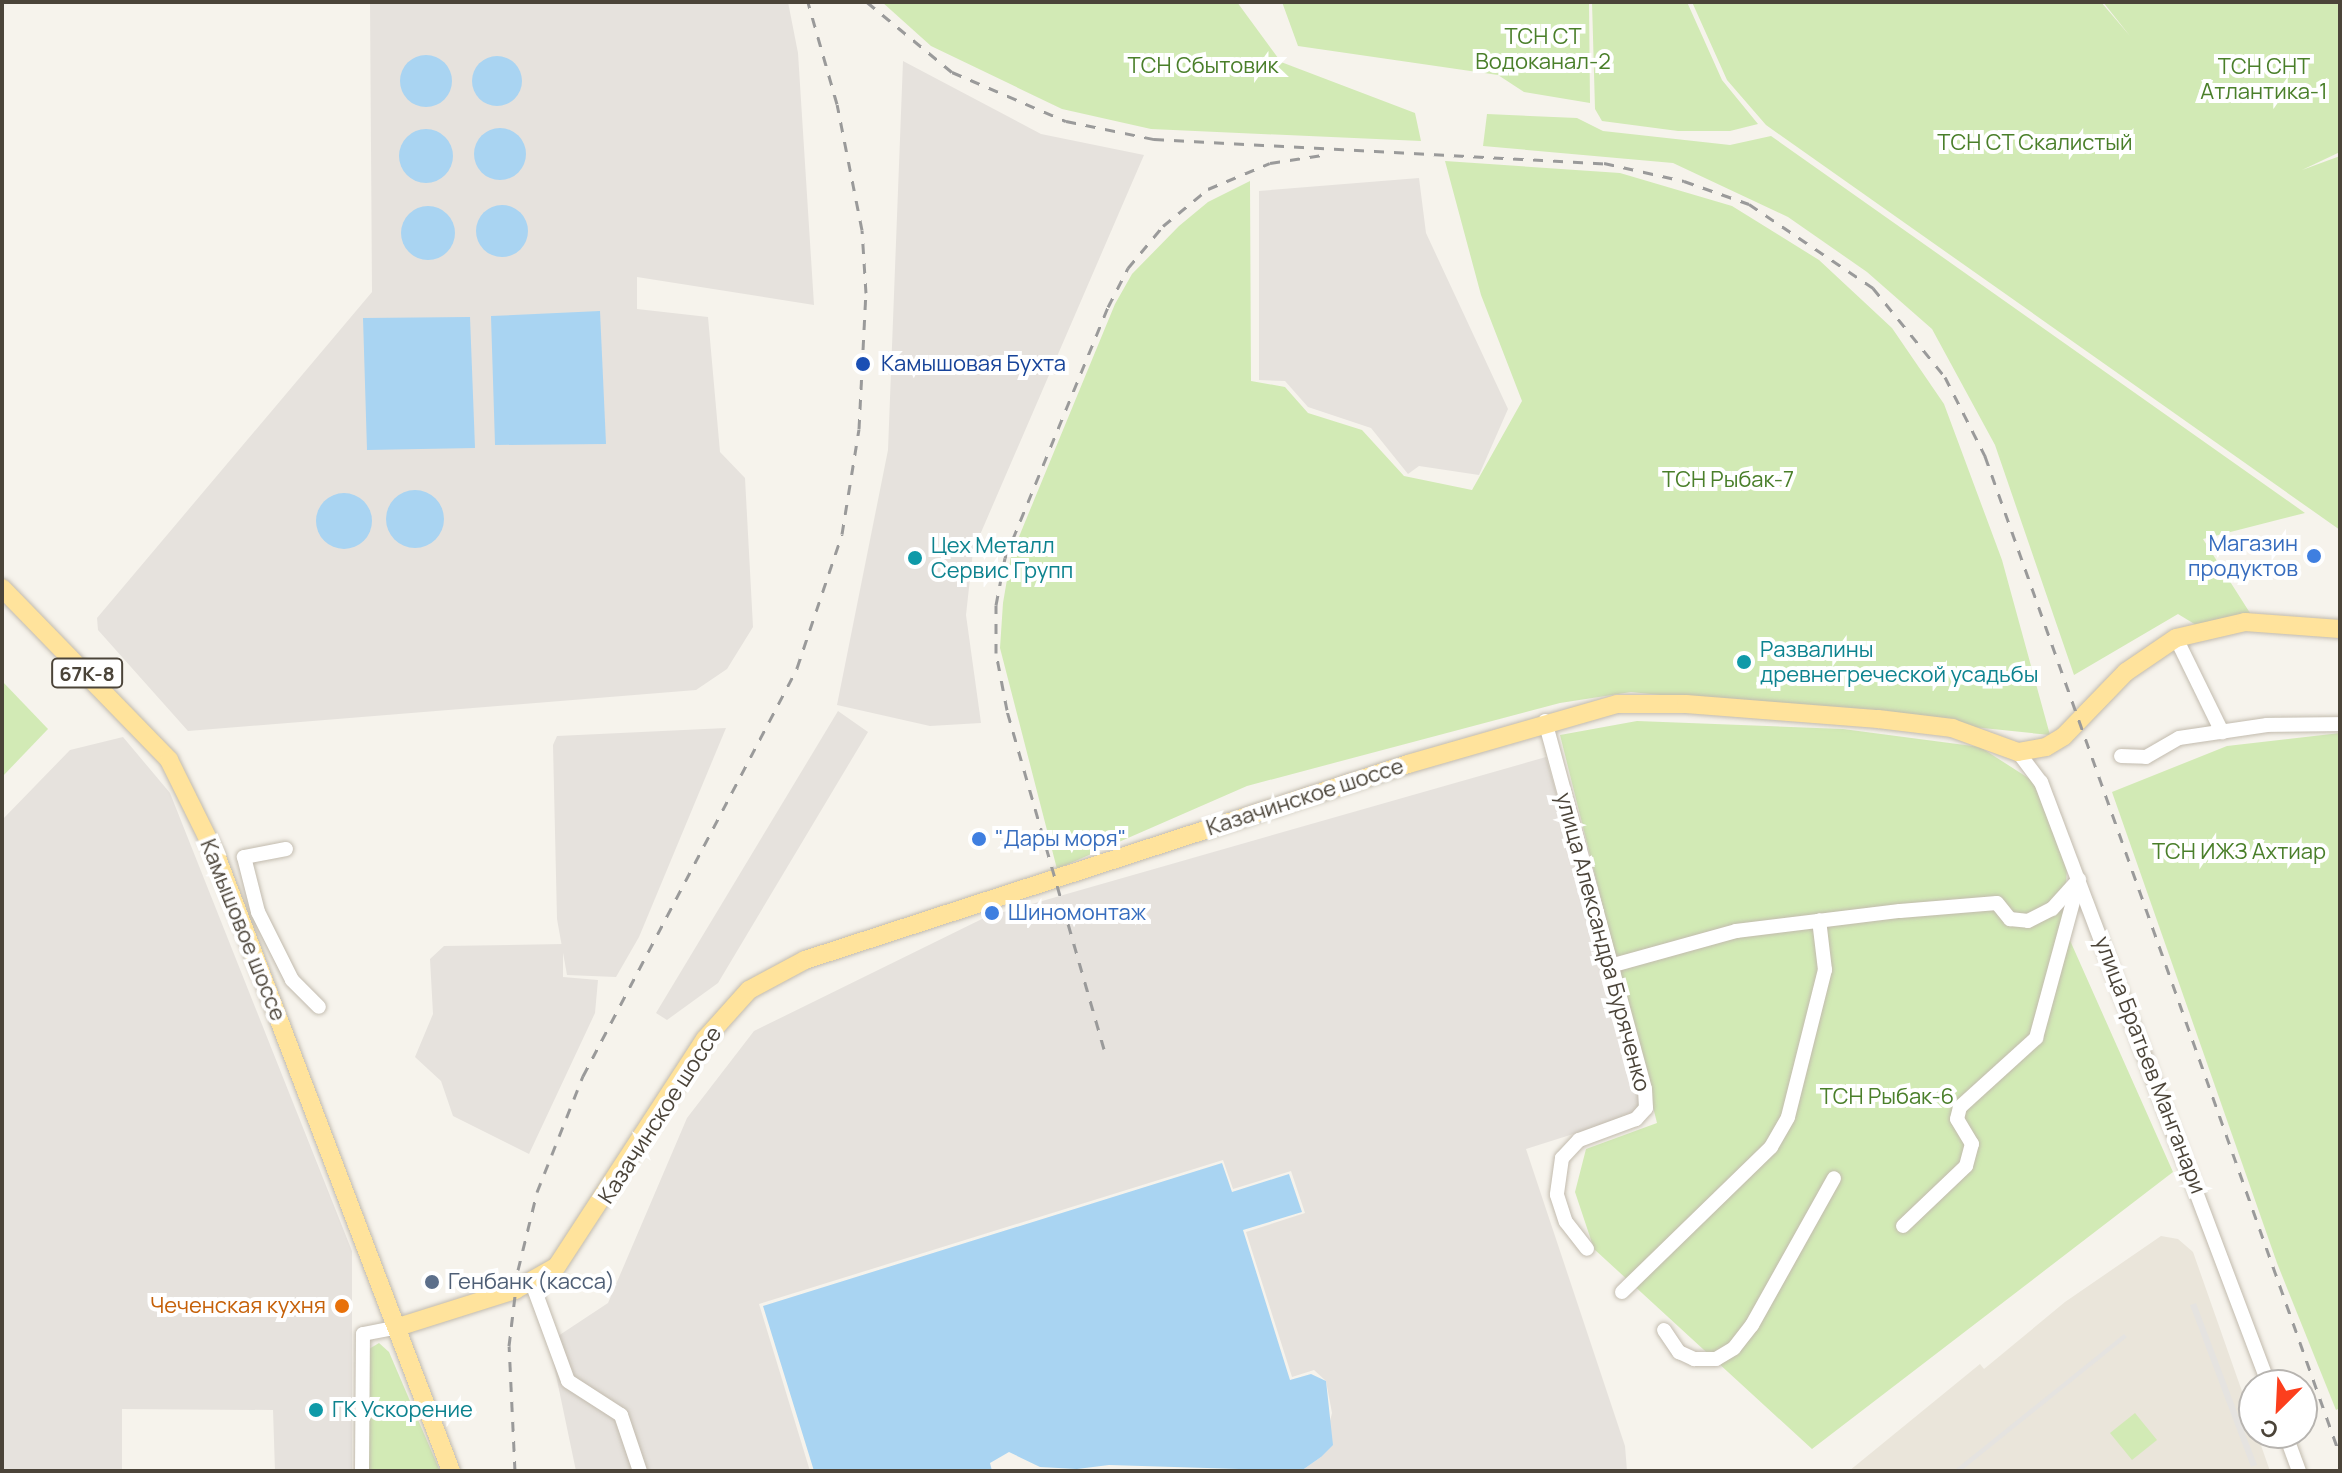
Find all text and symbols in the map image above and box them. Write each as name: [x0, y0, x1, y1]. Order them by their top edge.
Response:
park label: ТСН СТ Водоканал-2: [1475, 23, 1611, 74]
park label: ТСН Сбытовик: [1128, 53, 1278, 79]
park label: ТСН СНТ Атлантика-1: [2200, 53, 2328, 104]
park label: ТСН СТ Скалистый: [1937, 130, 2133, 156]
place label: Камышовая Бухта: [881, 351, 1066, 377]
marker: Камышовая Бухта: [852, 353, 874, 375]
park label: ТСН Рыбак-7: [1662, 467, 1794, 493]
place label: Магазин продуктов: [2188, 530, 2298, 582]
place label: Цех Металл Сервис Групп: [931, 532, 1073, 584]
marker: Магазин продуктов: [2305, 547, 2323, 565]
marker: Цех Металл Сервис Групп: [906, 549, 924, 567]
place label: Развалины древнегреческой усадьбы: [1760, 636, 2038, 688]
marker: Развалины древнегреческой усадьбы: [1735, 653, 1753, 671]
road number: 67К-8: [51, 657, 123, 689]
street label: Казачинское шоссе: [1203, 753, 1407, 841]
street label: улица Александра Буряченко: [1550, 790, 1656, 1094]
place label: "Дары моря": [995, 826, 1126, 852]
marker: "Дары моря": [970, 830, 988, 848]
street label: Камышовое шоссе: [195, 835, 291, 1025]
park label: ТСН ИЖЗ Ахтиар: [2152, 839, 2326, 865]
place label: Шиномонтаж: [1008, 900, 1146, 926]
marker: Шиномонтаж: [983, 904, 1001, 922]
street label: улица Братьев Манганари: [2089, 933, 2211, 1197]
street label: Казачинское шоссе: [593, 1021, 727, 1209]
park label: ТСН Рыбак-6: [1820, 1084, 1954, 1110]
place label: Генбанк (касса): [448, 1269, 615, 1295]
marker: Генбанк (касса): [423, 1273, 441, 1291]
place label: Чеченская кухня: [150, 1293, 326, 1319]
marker: Чеченская кухня: [333, 1297, 351, 1315]
north arrow: [2238, 1369, 2318, 1449]
place label: ГК Ускорение: [332, 1397, 473, 1423]
marker: ГК Ускорение: [307, 1401, 325, 1419]
text: С: [2256, 1412, 2283, 1446]

